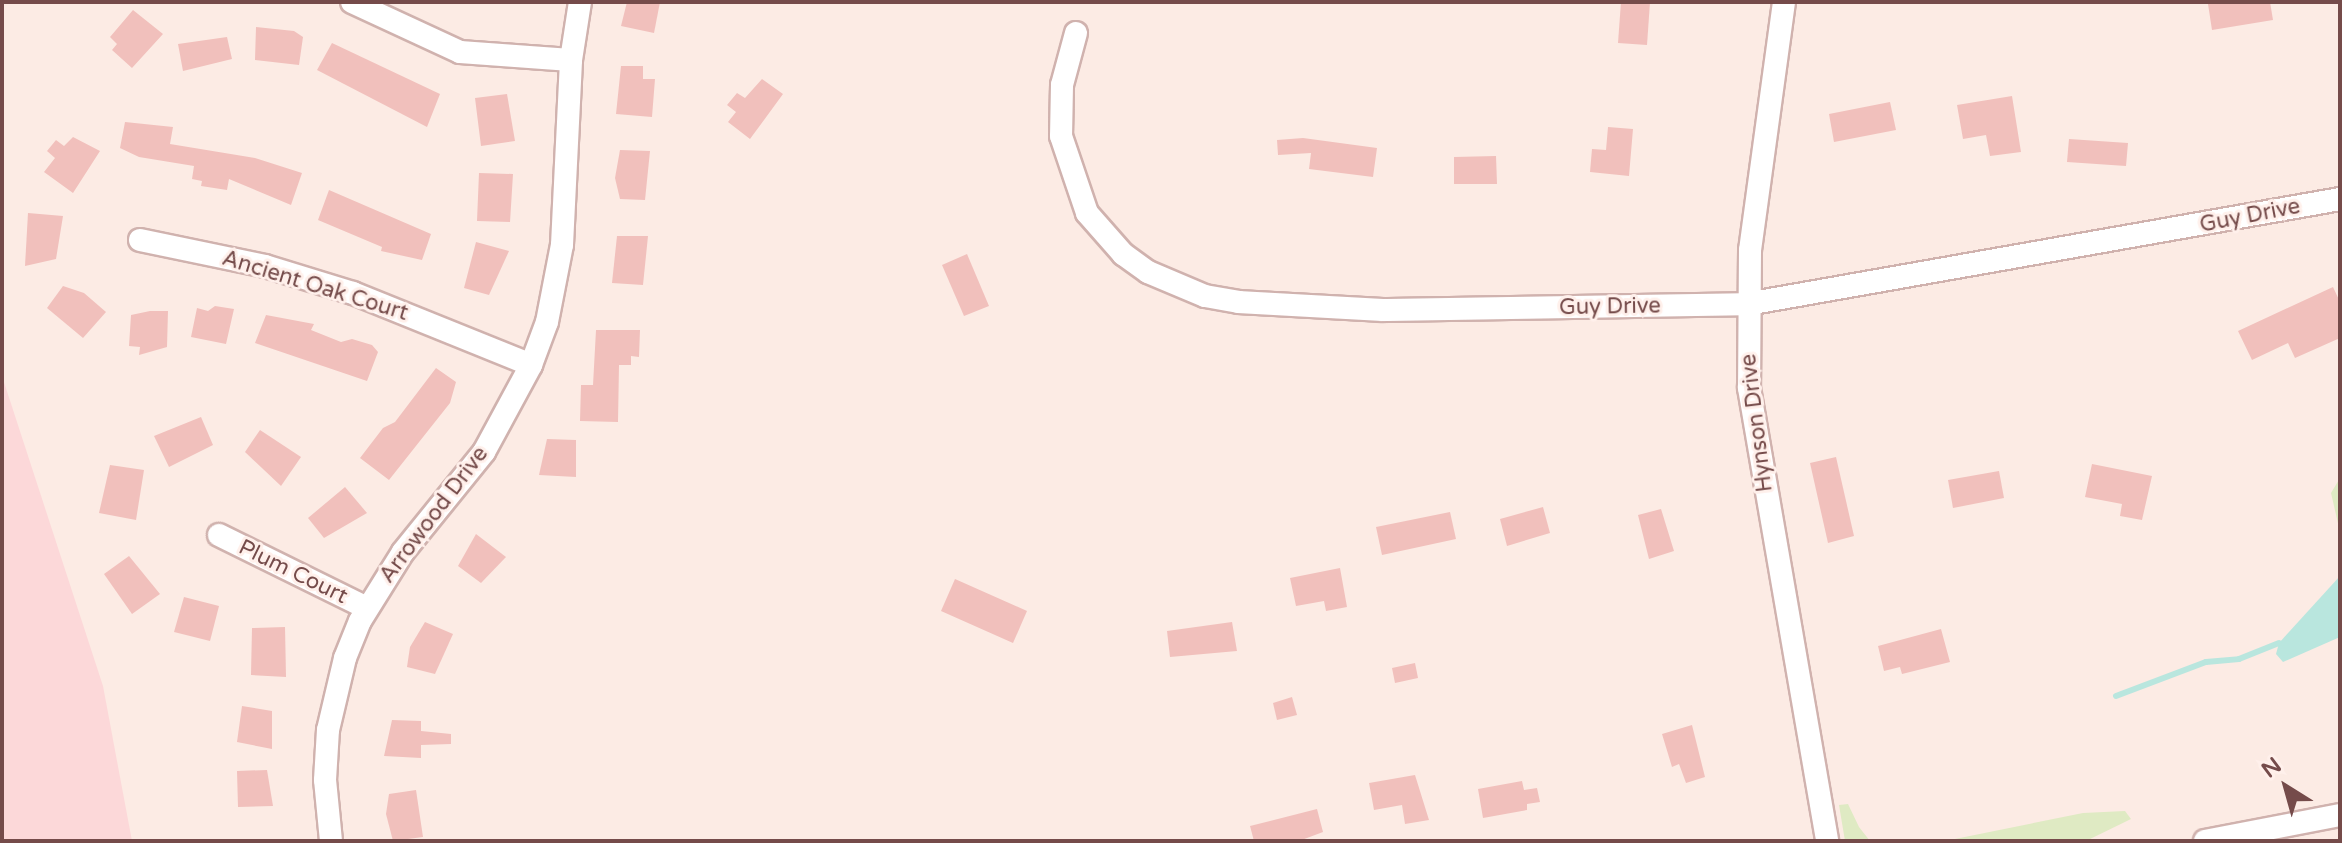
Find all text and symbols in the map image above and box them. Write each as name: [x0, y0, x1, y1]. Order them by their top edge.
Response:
street label: Guy Drive: [2198, 193, 2302, 239]
street label: Ancient Oak Court: [219, 245, 411, 327]
street label: Guy Drive: [1559, 293, 1661, 321]
street label: Hynson Drive: [1735, 352, 1779, 494]
street label: Arrowood Drive: [374, 442, 494, 588]
street label: Plum Court: [234, 534, 352, 610]
north arrow: [2246, 747, 2326, 827]
text: N: [2257, 752, 2286, 784]

